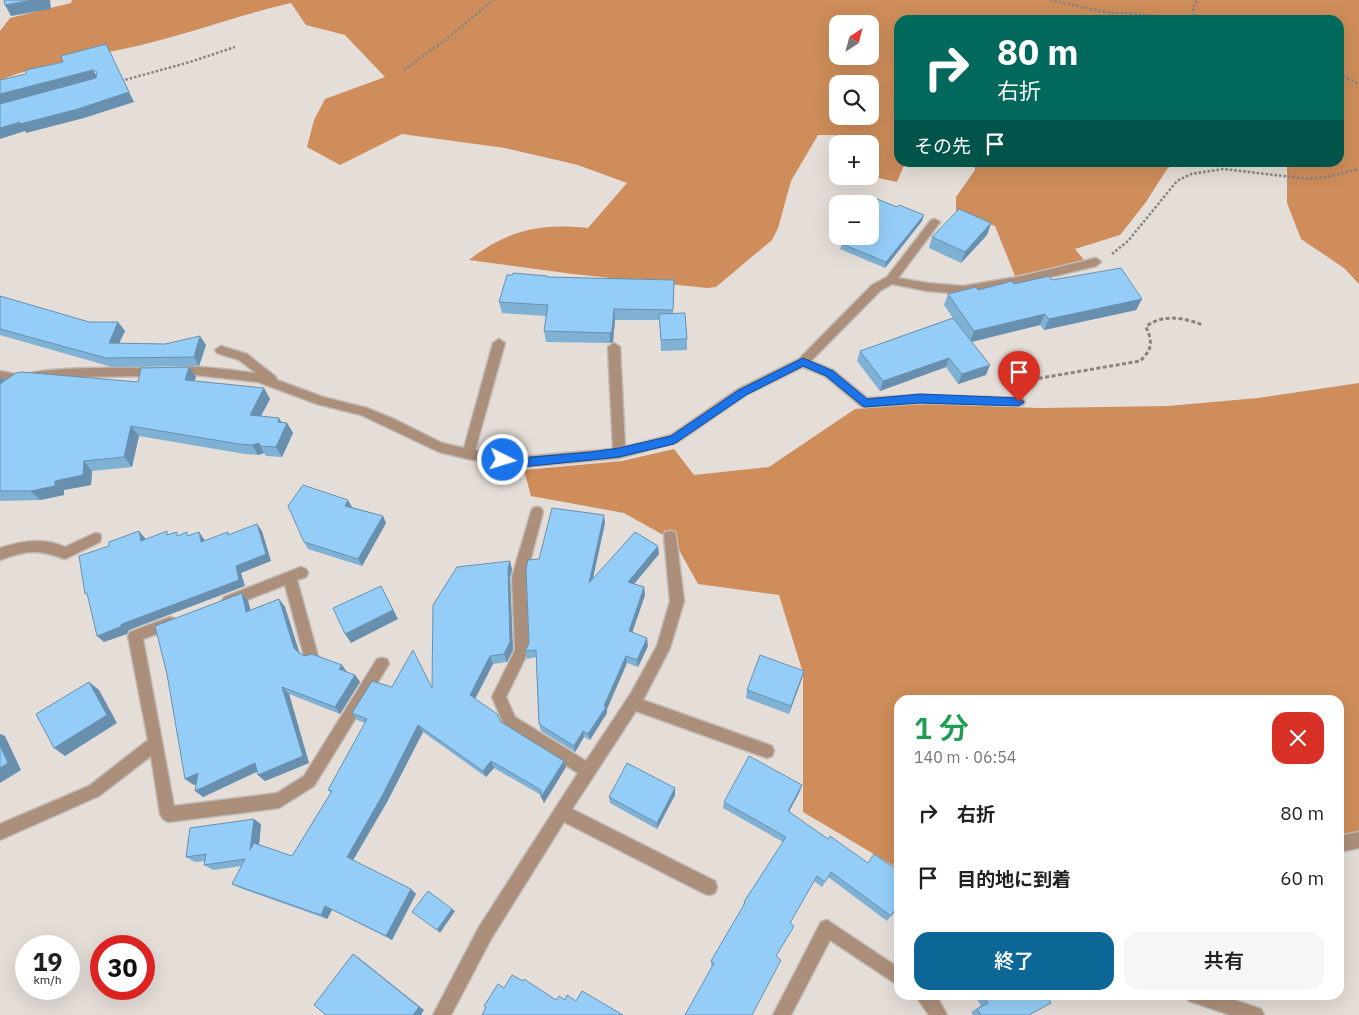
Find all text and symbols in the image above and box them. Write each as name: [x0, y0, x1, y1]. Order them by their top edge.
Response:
north arrow: [829, 15, 879, 65]
map controls: [829, 15, 879, 245]
text: 80 m: [997, 29, 1079, 75]
icon: right: [914, 35, 979, 100]
button: search: [829, 75, 879, 125]
text: 右折: [997, 76, 1041, 105]
icon: arrive: [981, 130, 1009, 158]
text: その先: [914, 134, 971, 158]
button: +: [829, 135, 879, 185]
button: −: [829, 195, 879, 245]
pin: [998, 351, 1040, 402]
icon: arrive: [1005, 358, 1033, 386]
position arrow: [476, 433, 528, 485]
text: 1 分: [914, 708, 969, 747]
button: close: [1272, 712, 1324, 764]
text: 140 m · 06:54: [914, 747, 1016, 767]
icon: right: [914, 799, 942, 827]
text: 80 m: [1280, 801, 1324, 825]
text: 右折: [957, 802, 995, 826]
icon: arrive: [914, 864, 942, 892]
text: 60 m: [1280, 866, 1324, 890]
text: 目的地に到着: [957, 867, 1071, 891]
button: 終了: [914, 932, 1114, 990]
button: 共有: [1124, 932, 1324, 990]
speed limit sign: 30: [90, 935, 155, 1000]
text: 19: [32, 945, 63, 978]
text: km/h: [33, 972, 62, 987]

